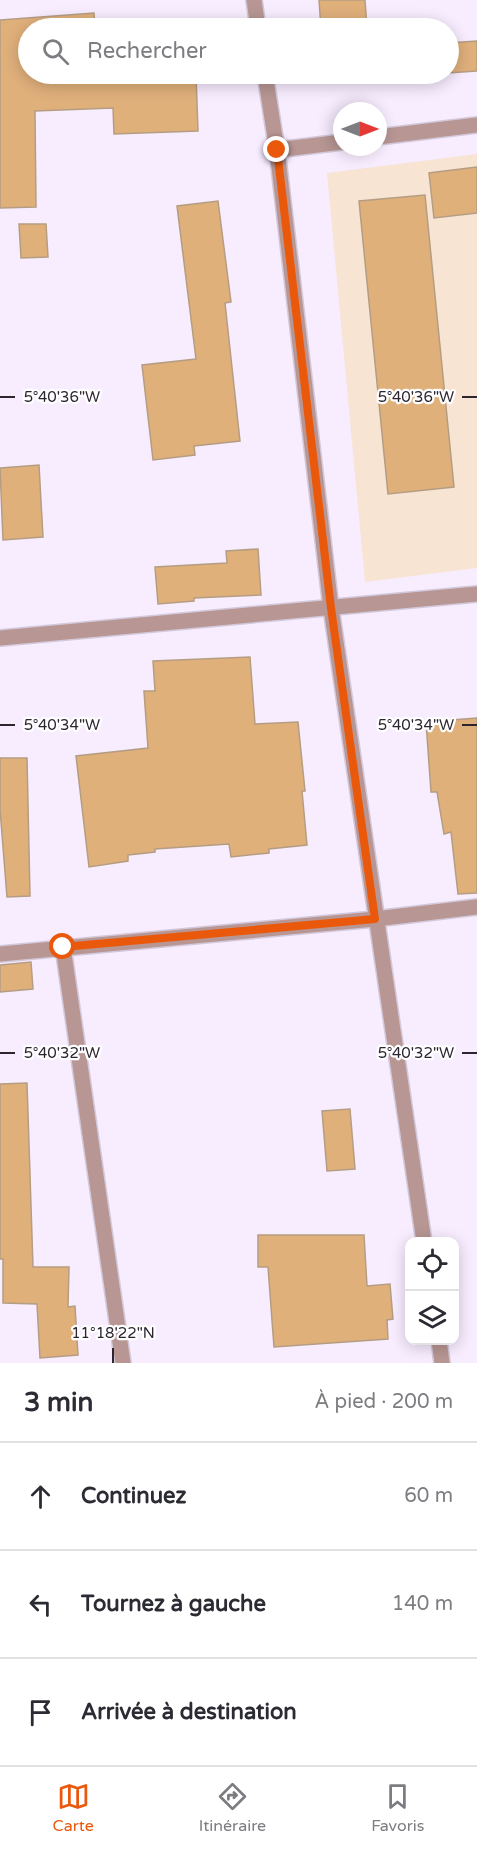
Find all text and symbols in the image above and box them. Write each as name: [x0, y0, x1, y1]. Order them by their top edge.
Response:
search box: [18, 18, 459, 84]
icon: search: [39, 35, 72, 68]
text: Rechercher: [87, 38, 207, 64]
north arrow: [333, 102, 387, 156]
route end: [263, 136, 289, 162]
text: 5°40'36"W: [24, 388, 100, 406]
text: 5°40'36"W: [378, 388, 454, 406]
text: 5°40'34"W: [24, 716, 100, 734]
text: 5°40'34"W: [378, 716, 454, 734]
route start: [49, 933, 75, 959]
text: 5°40'32"W: [24, 1044, 100, 1062]
text: 5°40'32"W: [378, 1044, 454, 1062]
map controls: [405, 1237, 459, 1345]
button: locate: [405, 1237, 459, 1291]
button: layers: [405, 1291, 459, 1345]
text: 11°18'22"N: [71, 1324, 155, 1342]
text: 3 min: [24, 1387, 93, 1418]
text: À pied · 200 m: [315, 1390, 453, 1414]
icon: ahead: [24, 1480, 57, 1513]
text: Continuez: [81, 1483, 186, 1509]
text: 60 m: [404, 1484, 453, 1508]
icon: left: [24, 1588, 57, 1621]
text: Tournez à gauche: [81, 1591, 266, 1617]
text: 140 m: [392, 1592, 453, 1616]
icon: arrive: [24, 1696, 57, 1729]
text: Arrivée à destination: [81, 1699, 297, 1725]
tab: Carte: [53, 1780, 94, 1836]
tab: Itinéraire: [199, 1780, 266, 1836]
tab: Favoris: [371, 1780, 424, 1836]

